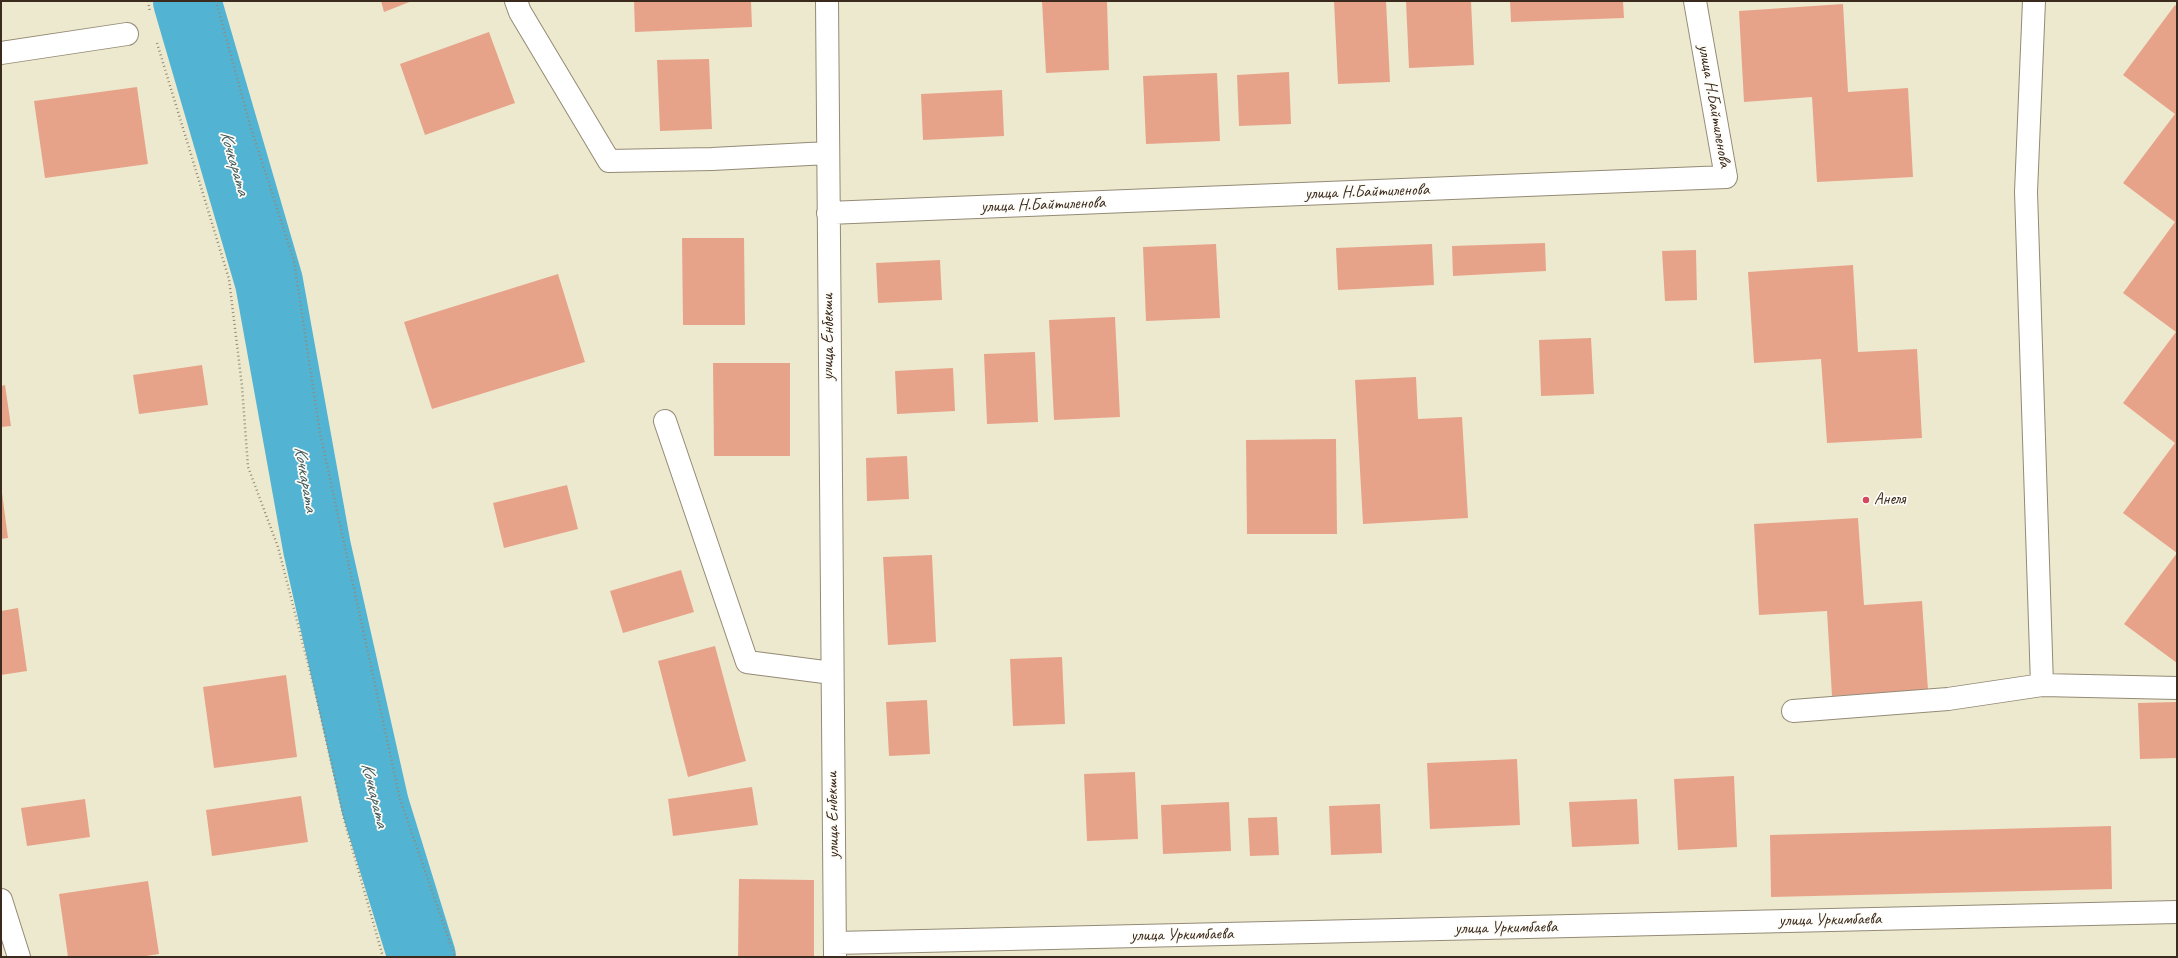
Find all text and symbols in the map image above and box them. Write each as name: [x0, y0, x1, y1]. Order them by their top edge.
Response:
street label: улица Н.Байтиленова: [1693, 43, 1735, 169]
water label: Кочкарата: [215, 128, 253, 198]
street label: улица Н.Байтиленова: [1304, 180, 1430, 204]
street label: улица Н.Байтиленова: [980, 193, 1106, 217]
street label: улица Енбекши: [819, 294, 839, 380]
water label: Кочкарата: [289, 445, 321, 513]
place label: Анеля: [1874, 490, 1905, 510]
marker: Анеля: [1861, 495, 1871, 505]
water label: Кочкарата: [356, 760, 392, 830]
street label: улица Енбекши: [822, 771, 844, 859]
street label: улица Уркимбаева: [1779, 909, 1881, 931]
street label: улица Уркимбаева: [1455, 917, 1557, 939]
street label: улица Уркимбаева: [1131, 924, 1233, 946]

